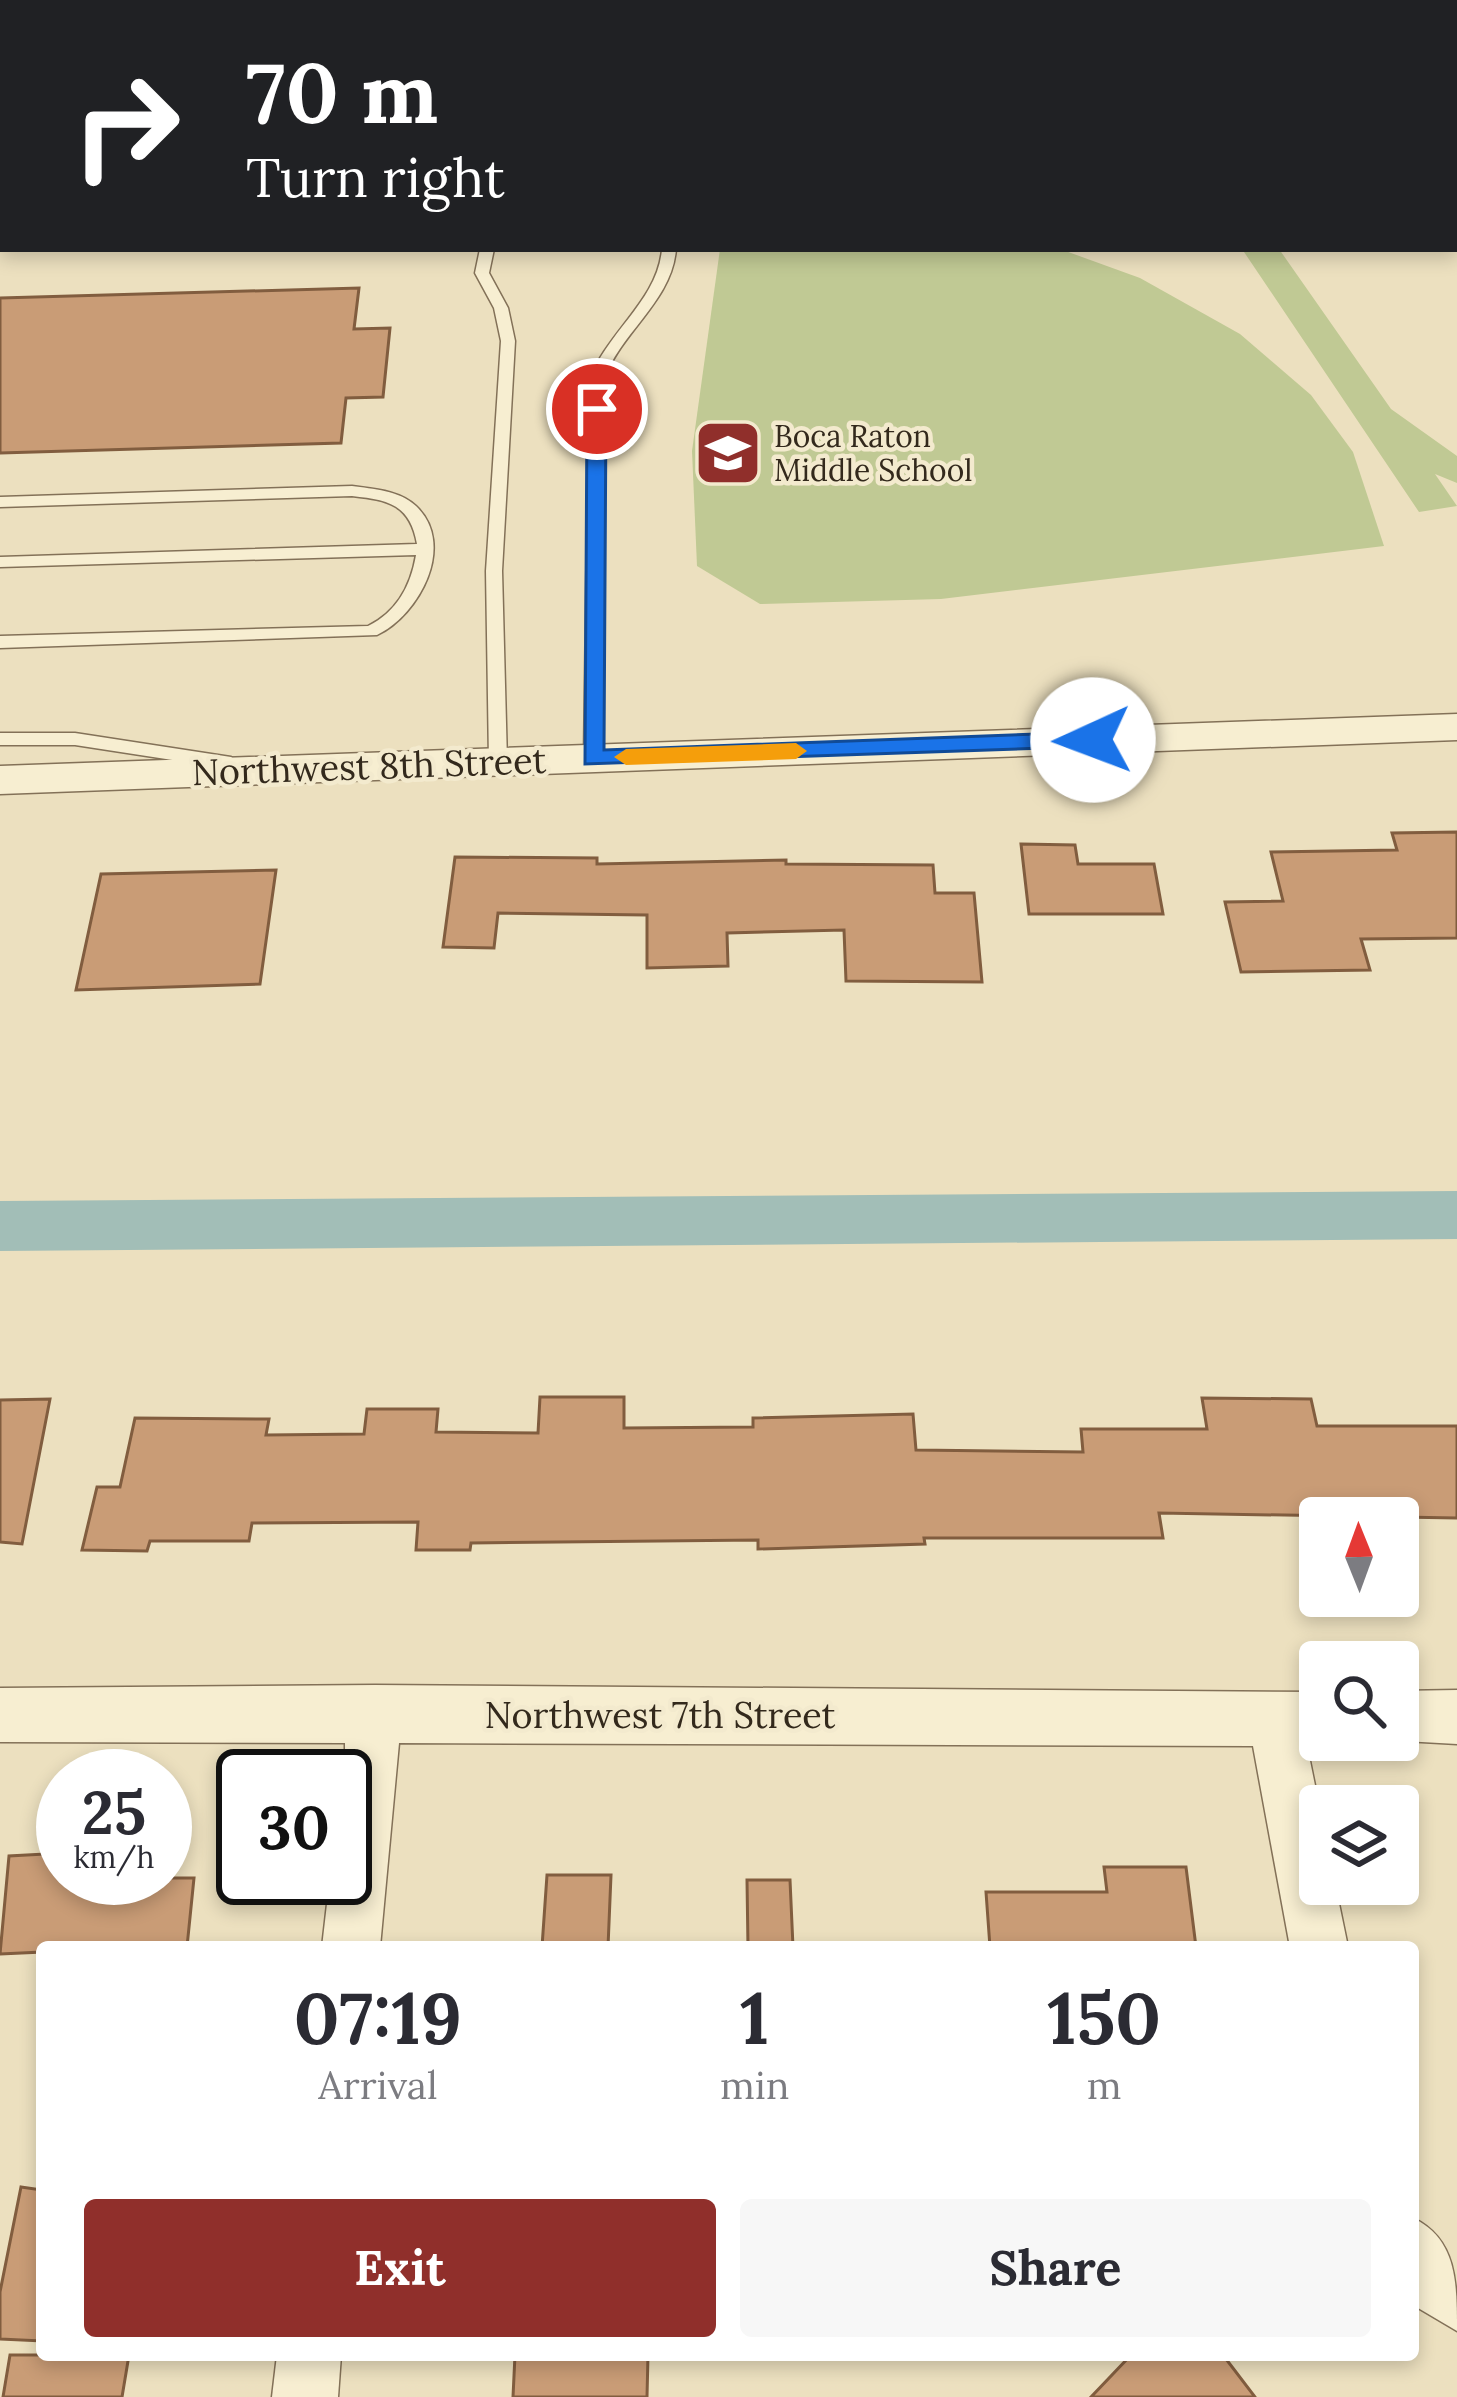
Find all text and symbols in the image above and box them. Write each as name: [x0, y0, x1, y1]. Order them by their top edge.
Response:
text: 70 m: [246, 38, 438, 146]
icon: right: [48, 48, 204, 204]
text: Turn right: [246, 143, 505, 212]
pin: [546, 358, 648, 460]
icon: arrive: [564, 376, 630, 442]
place label: Boca Raton Middle School: [774, 417, 972, 489]
school or university icon: Boca Raton Middle School: [693, 418, 763, 488]
position arrow: [1030, 677, 1156, 803]
street label: Northwest 8th Street: [191, 737, 547, 795]
north arrow: [1299, 1497, 1419, 1617]
map controls: [1299, 1497, 1419, 1905]
button: search: [1299, 1641, 1419, 1761]
street label: Northwest 7th Street: [485, 1692, 836, 1738]
speed limit sign: 30: [216, 1749, 372, 1905]
text: 25: [82, 1774, 146, 1850]
button: layers: [1299, 1785, 1419, 1905]
text: km/h: [73, 1838, 155, 1876]
text: 07:19: [294, 1972, 462, 2064]
text: 1: [740, 1972, 769, 2064]
text: 150: [1047, 1972, 1161, 2064]
text: Arrival: [318, 2060, 438, 2110]
text: min: [720, 2060, 789, 2110]
text: m: [1087, 2060, 1122, 2110]
button: Exit: [84, 2199, 716, 2337]
button: Share: [740, 2199, 1371, 2337]

